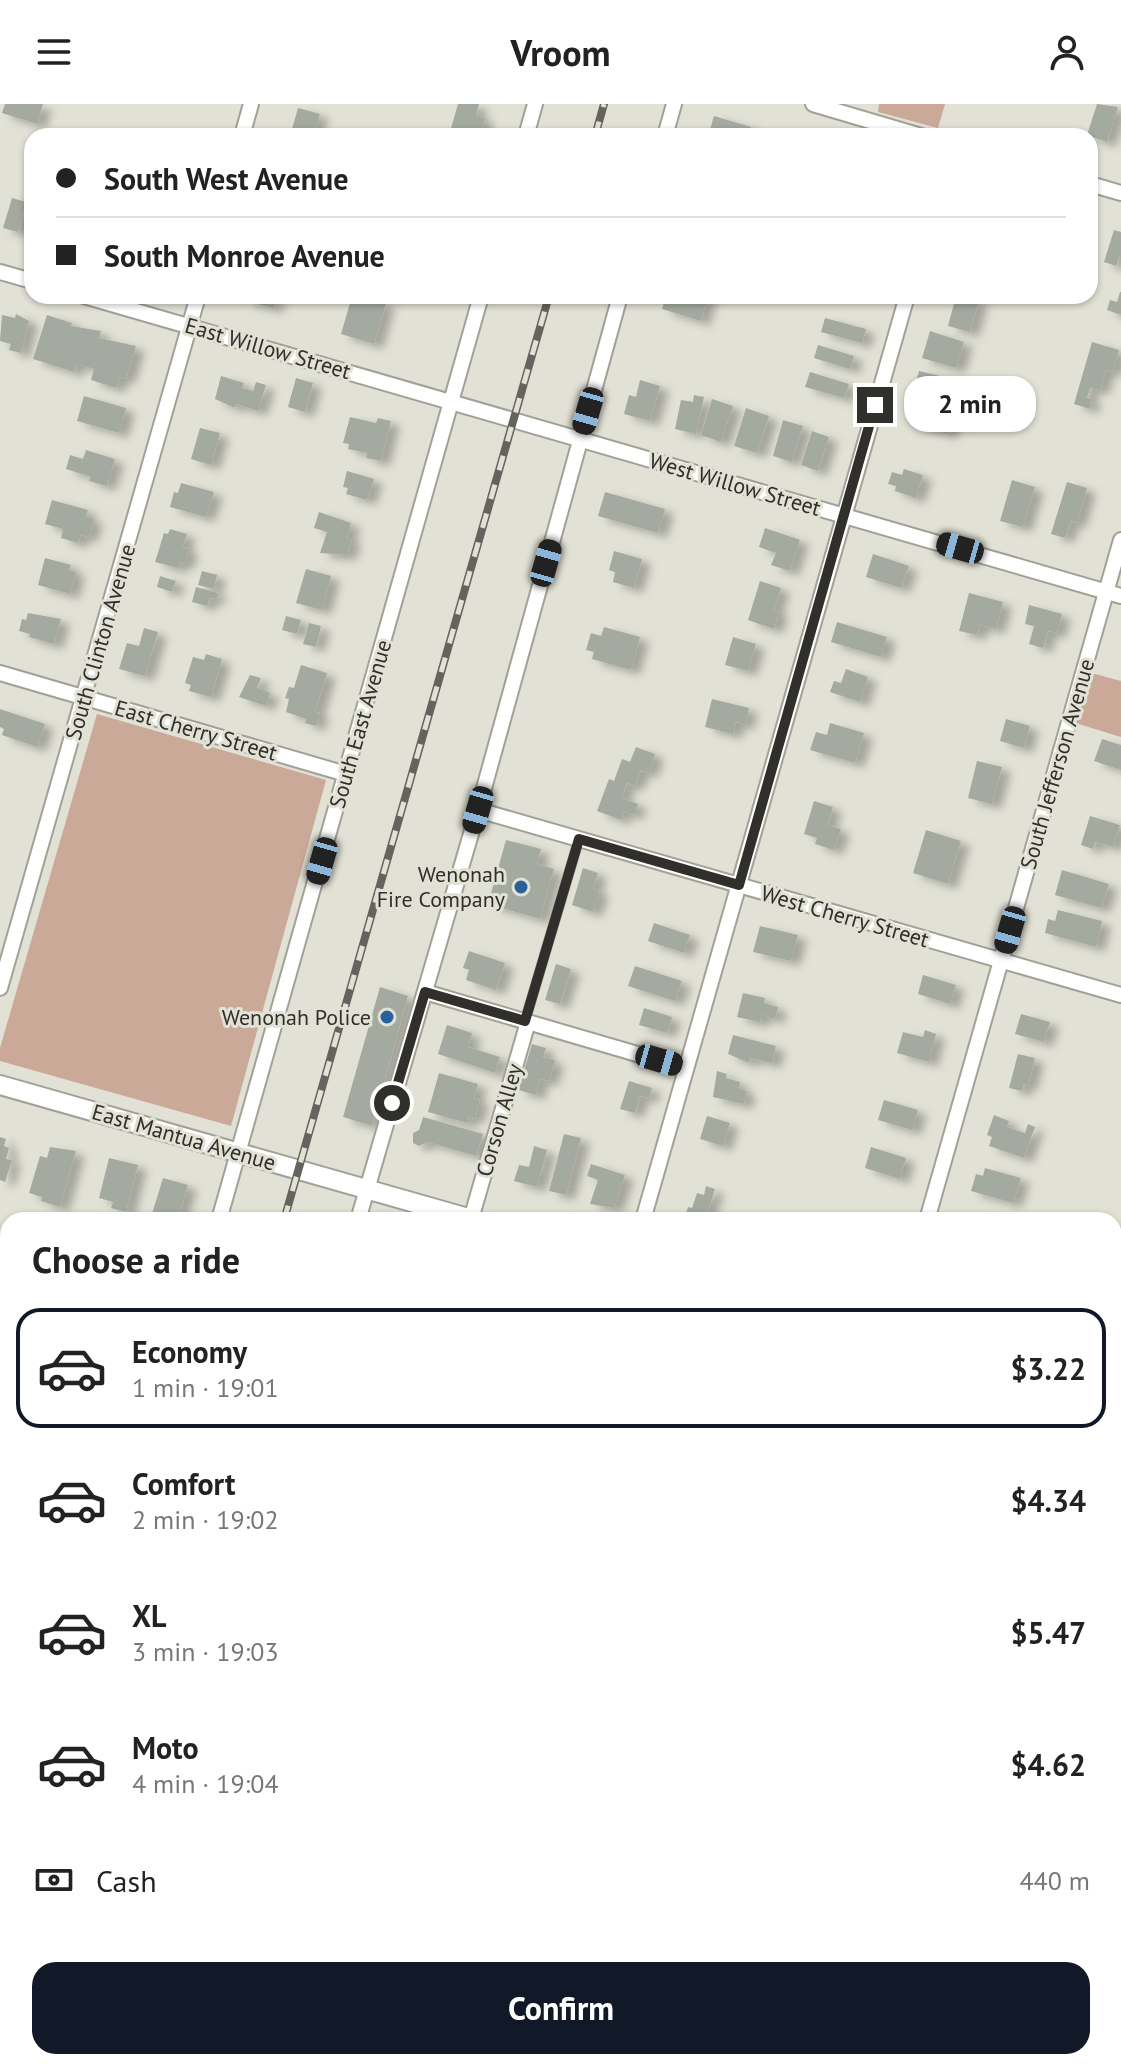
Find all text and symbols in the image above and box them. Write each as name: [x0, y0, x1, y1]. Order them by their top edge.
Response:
text: Vroom: [511, 29, 610, 76]
icon: menu: [32, 30, 76, 74]
icon: person: [1045, 30, 1089, 74]
text: South West Avenue: [104, 159, 348, 198]
text: South Monroe Avenue: [104, 236, 385, 275]
street label: East Willow Street: [182, 311, 355, 385]
callout: 2 min: [903, 377, 1035, 433]
car: [570, 385, 606, 437]
route end: [857, 387, 893, 423]
text: 2 min: [938, 387, 1002, 420]
street label: West Willow Street: [646, 446, 824, 522]
car: [934, 530, 986, 566]
car: [528, 537, 564, 589]
street label: South Clinton Avenue: [59, 541, 141, 743]
street label: South East Avenue: [323, 637, 397, 811]
street label: South Jefferson Avenue: [1014, 656, 1100, 872]
street label: East Cherry Street: [112, 693, 281, 767]
car: [460, 784, 496, 836]
car: [304, 835, 340, 887]
place label: Wenonah Fire Company: [377, 860, 506, 913]
marker: Wenonah Fire Company: [512, 878, 530, 896]
street label: West Cherry Street: [758, 879, 933, 953]
car: [992, 904, 1028, 956]
place label: Wenonah Police: [222, 1003, 371, 1031]
marker: Wenonah Police: [378, 1008, 396, 1026]
car: [633, 1042, 685, 1078]
street label: Corson Alley: [470, 1060, 529, 1180]
route start: [374, 1085, 410, 1121]
street label: East Mantua Avenue: [89, 1097, 279, 1177]
text: Choose a ride: [32, 1236, 240, 1283]
icon: car: [36, 1332, 108, 1404]
text: Economy: [132, 1332, 247, 1371]
text: $3.22: [1011, 1349, 1086, 1388]
text: 1 min · 19:01: [132, 1371, 279, 1404]
icon: car: [36, 1464, 108, 1536]
text: Comfort: [132, 1464, 235, 1503]
text: $4.34: [1011, 1481, 1086, 1520]
text: 2 min · 19:02: [132, 1503, 279, 1536]
icon: car: [36, 1596, 108, 1668]
text: XL: [132, 1596, 166, 1635]
text: $5.47: [1011, 1613, 1086, 1652]
text: 3 min · 19:03: [132, 1635, 279, 1668]
icon: car: [36, 1728, 108, 1800]
text: Moto: [132, 1728, 199, 1767]
text: $4.62: [1011, 1745, 1086, 1784]
text: 4 min · 19:04: [132, 1767, 279, 1800]
icon: cash: [32, 1858, 76, 1902]
text: Cash: [96, 1861, 157, 1900]
text: 440 m: [1019, 1864, 1090, 1897]
button: Confirm: [32, 1962, 1090, 2054]

